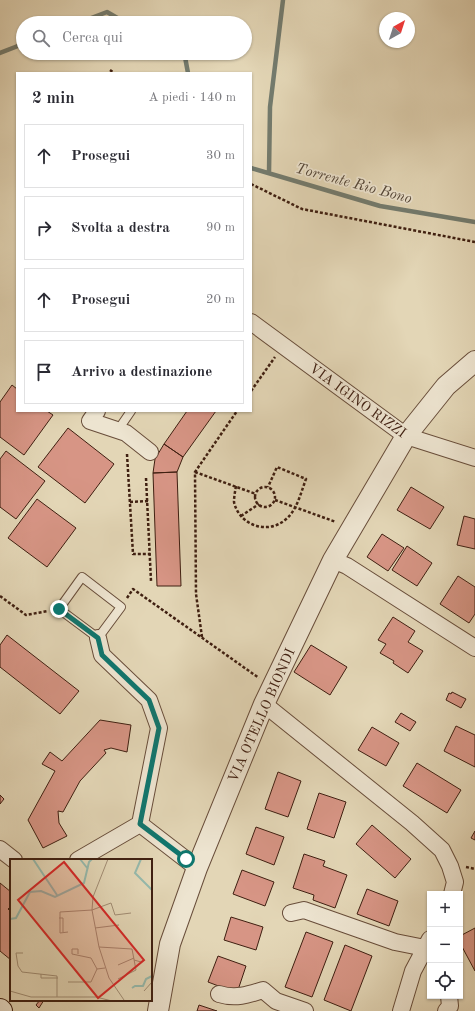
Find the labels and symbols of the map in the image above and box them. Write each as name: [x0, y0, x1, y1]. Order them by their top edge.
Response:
north arrow: [379, 12, 415, 48]
water label: Torrente Rio Bono: [294, 162, 413, 207]
street label: VIA IGINO RIZZI: [306, 361, 408, 441]
route end: [50, 600, 68, 618]
street label: VIA OTELLO BIONDI: [226, 646, 298, 785]
route start: [177, 850, 195, 868]
inset map: [10, 859, 152, 1001]

